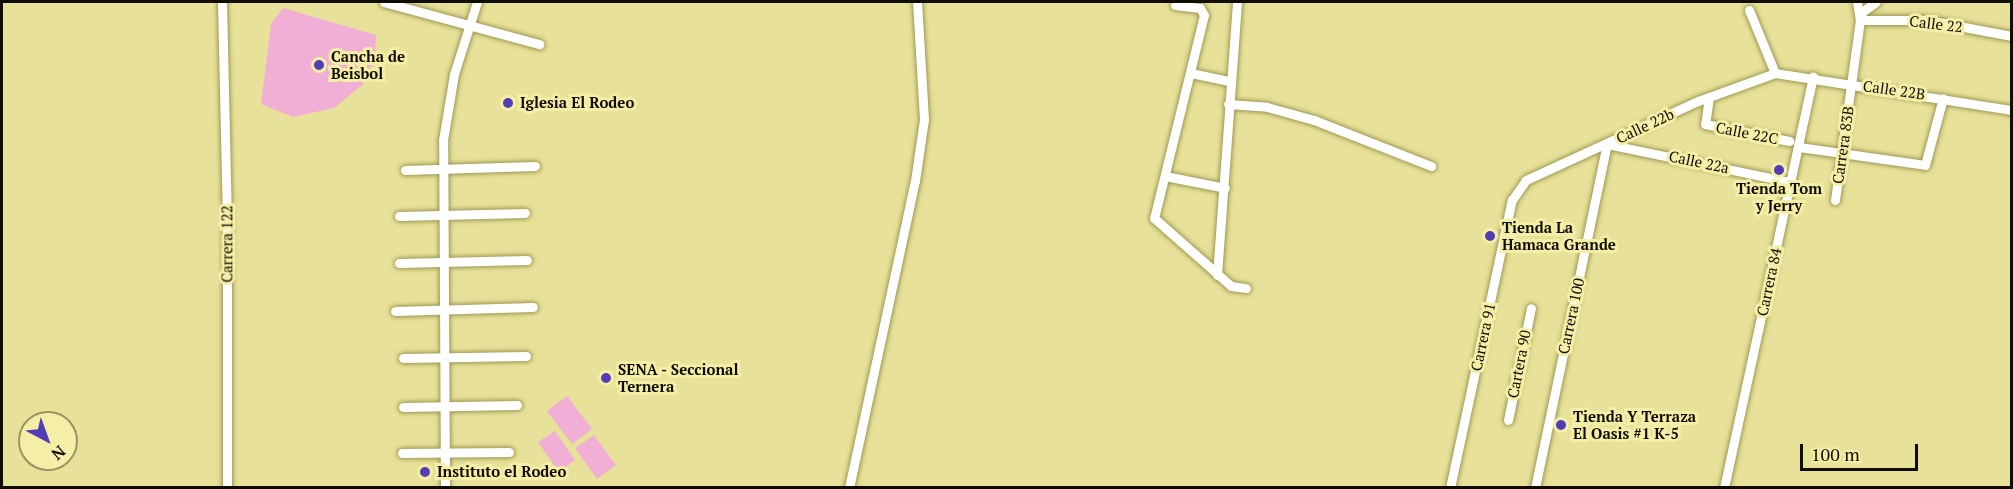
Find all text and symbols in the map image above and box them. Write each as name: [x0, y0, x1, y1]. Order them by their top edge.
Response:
street label: Calle 22: [1908, 12, 1964, 36]
place label: Cancha de Beisbol: [331, 47, 405, 82]
marker: Cancha de Beisbol: [312, 58, 326, 72]
street label: Calle 22B: [1862, 77, 1926, 103]
place label: Iglesia El Rodeo: [520, 94, 634, 112]
marker: Iglesia El Rodeo: [501, 96, 515, 110]
street label: Calle 22b: [1613, 105, 1677, 147]
street label: Carrera 83B: [1829, 105, 1857, 185]
street label: Calle 22C: [1714, 118, 1780, 148]
street label: Calle 22a: [1667, 147, 1731, 177]
marker: Tienda Tom y Jerry: [1772, 163, 1786, 177]
place label: Tienda Tom y Jerry: [1736, 179, 1822, 214]
street label: Carrera 122: [218, 205, 236, 283]
place label: Tienda La Hamaca Grande: [1502, 218, 1616, 253]
marker: Tienda La Hamaca Grande: [1483, 229, 1497, 243]
street label: Carrera 84: [1753, 246, 1785, 318]
street label: Carrera 100: [1554, 276, 1588, 356]
street label: Carrera 91: [1467, 301, 1499, 373]
street label: Cartera 90: [1504, 328, 1534, 400]
place label: SENA - Seccional Ternera: [618, 360, 740, 395]
marker: SENA - Seccional Ternera: [599, 371, 613, 385]
place label: Tienda Y Terraza El Oasis #1 K-5: [1573, 407, 1696, 442]
north arrow: [18, 411, 78, 471]
marker: Tienda Y Terraza El Oasis #1 K-5: [1554, 418, 1568, 432]
scale bar: [1803, 432, 1922, 470]
text: N: [47, 441, 70, 465]
text: 100 m: [1811, 442, 1860, 466]
place label: Instituto el Rodeo: [437, 463, 566, 481]
marker: Instituto el Rodeo: [418, 465, 432, 479]

